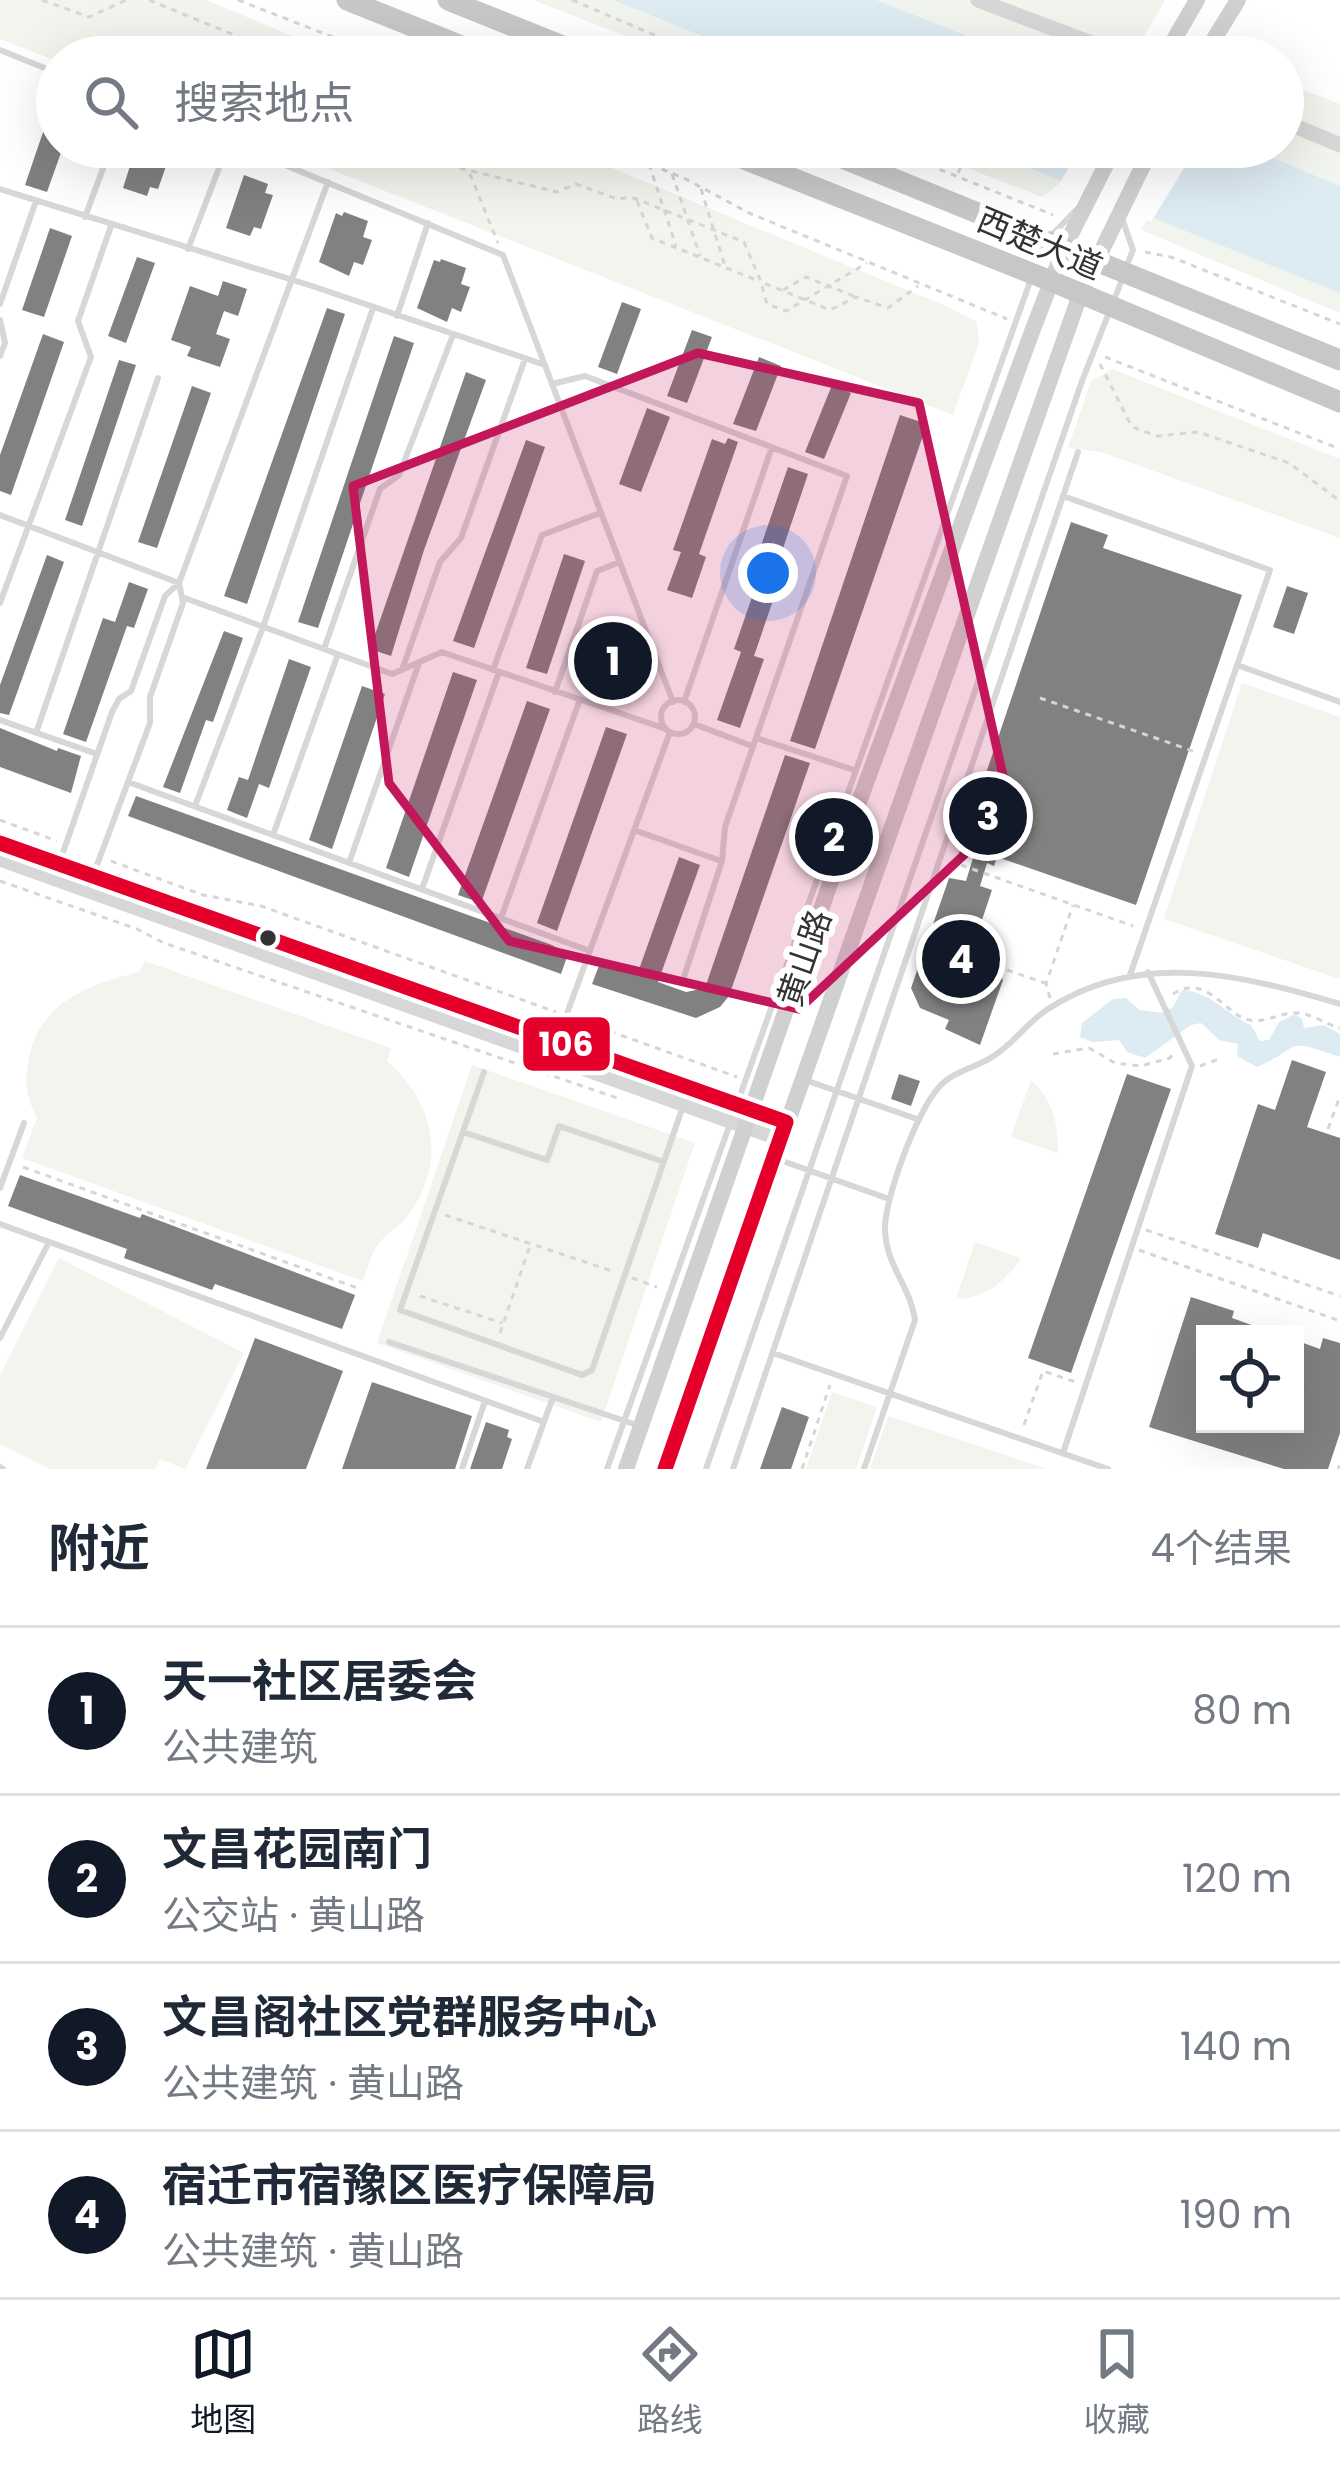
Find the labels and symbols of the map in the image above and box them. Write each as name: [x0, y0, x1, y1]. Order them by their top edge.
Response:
street label: 西楚大道: [970, 196, 1110, 291]
your location: [738, 543, 798, 603]
pin: 1: [574, 616, 652, 706]
pin: 3: [949, 771, 1027, 861]
pin: 2: [795, 792, 873, 882]
street label: 黄山路: [766, 904, 843, 1013]
pin: 4: [922, 914, 1000, 1004]
unlabelled marker: [257, 927, 279, 949]
line badge: 106: [521, 1015, 612, 1073]
text: 106: [539, 1021, 593, 1068]

